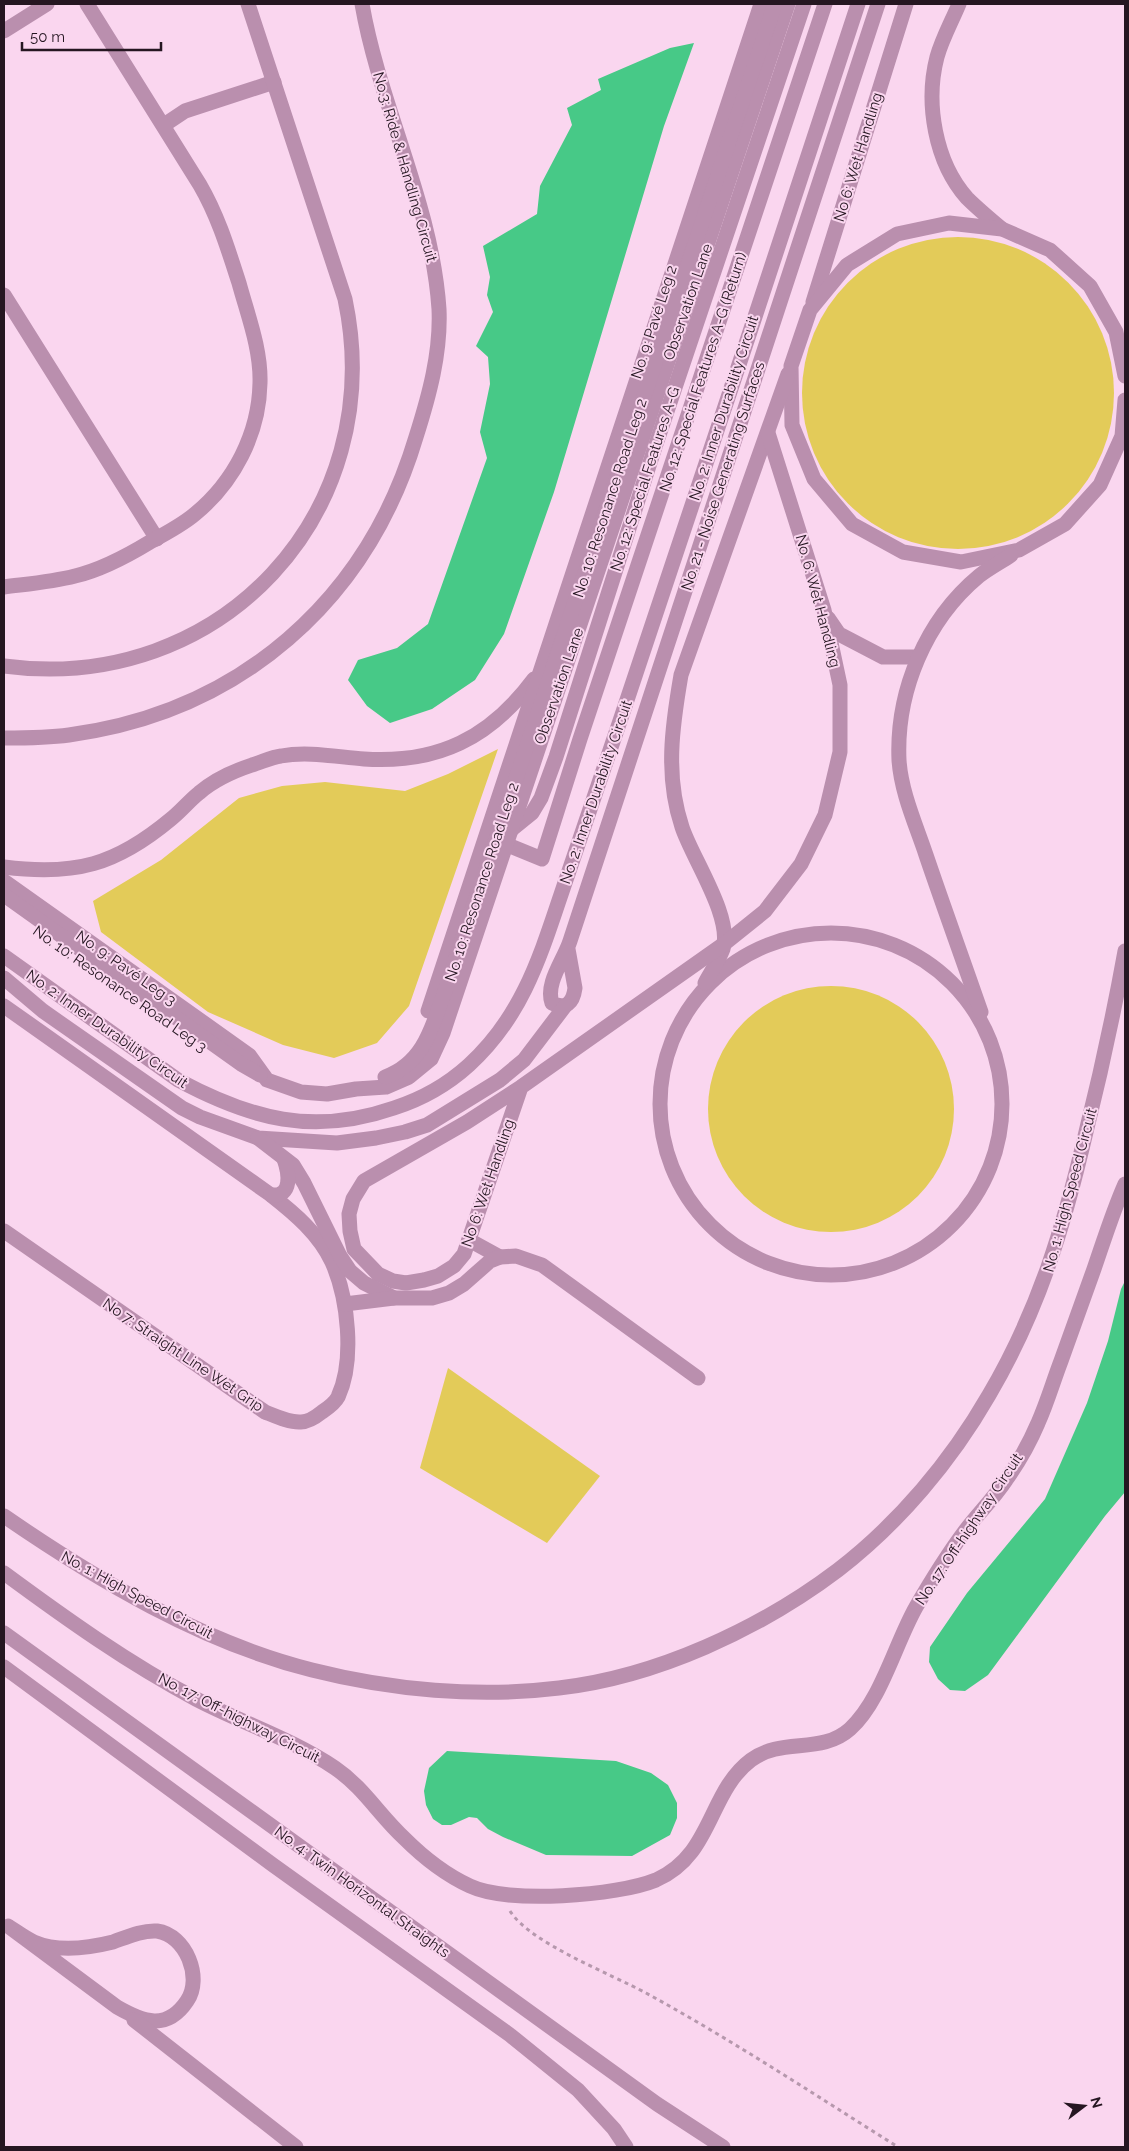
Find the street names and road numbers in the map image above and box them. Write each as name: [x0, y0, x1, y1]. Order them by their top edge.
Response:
street label: No.3: Ride & Handling Circuit: [369, 70, 441, 264]
street label: No 6: Wet Handling: [830, 90, 886, 224]
street label: Observation Lane: [660, 241, 716, 363]
street label: No. 12: Special Features A-G (Return): [656, 250, 750, 494]
street label: No. 9: Pavé Leg 2: [627, 263, 681, 381]
street label: No. 2: Inner Durability Circuit: [686, 313, 762, 503]
street label: No. 21 - Noise Generating Surfaces: [677, 359, 769, 593]
street label: No. 12: Special Features A-G: [607, 385, 683, 573]
street label: No. 10: Resonance Road Leg 2: [569, 396, 651, 600]
street label: No. 6: Wet Handling: [792, 533, 844, 669]
street label: Observation Lane: [531, 625, 587, 747]
street label: No. 2: Inner Durability Circuit: [556, 698, 636, 886]
street label: No. 10: Resonance Road Leg 2: [441, 780, 523, 984]
street label: No. 10: Resonance Road Leg 3: [30, 922, 210, 1056]
street label: No. 9: Pavé Leg 3: [72, 927, 180, 1009]
street label: No. 2: Inner Durability Circuit: [23, 966, 191, 1092]
street label: No. 1: High Speed Circuit: [1039, 1106, 1101, 1274]
street label: No 6: Wet Handling: [458, 1117, 518, 1249]
street label: No 7: Straight Line Wet Grip: [99, 1294, 267, 1416]
street label: No. 17: Off-highway Circuit: [911, 1450, 1027, 1608]
street label: No. 1: High Speed Circuit: [58, 1547, 216, 1643]
street label: No. 17: Off-highway Circuit: [155, 1669, 323, 1767]
street label: No. 4: Twin Horizontal Straights: [271, 1822, 453, 1962]

